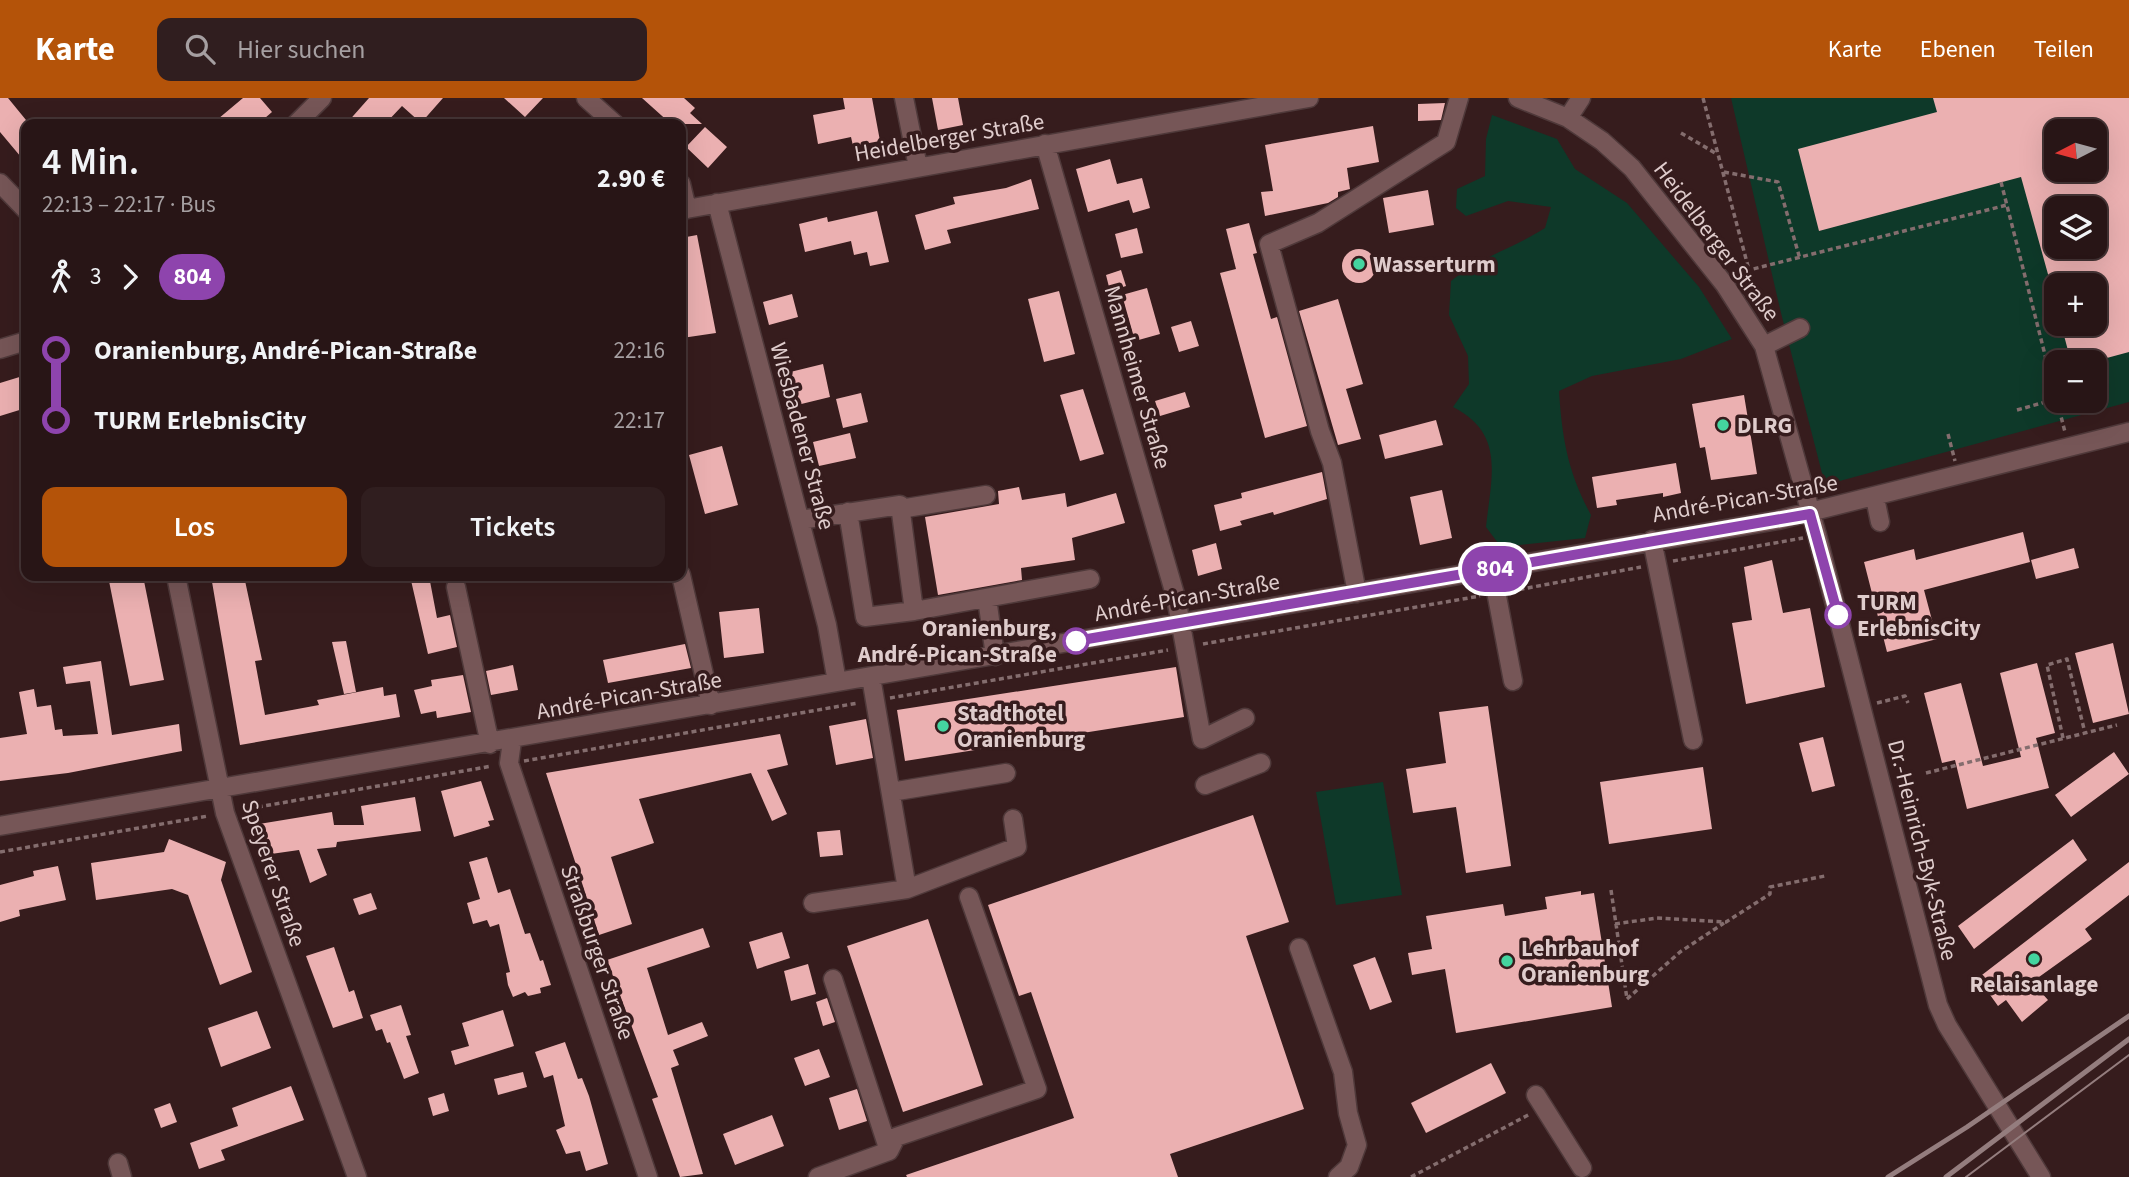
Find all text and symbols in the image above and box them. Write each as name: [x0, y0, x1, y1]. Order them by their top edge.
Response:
search box: [157, 18, 647, 81]
text: Karte: [35, 26, 115, 73]
icon: search: [181, 30, 219, 68]
text: Hier suchen: [237, 31, 366, 68]
text: Karte: [1828, 32, 1882, 67]
text: Ebenen: [1920, 32, 1996, 67]
text: Teilen: [2034, 32, 2094, 67]
street label: Heidelberger Straße: [851, 105, 1047, 170]
north arrow: [2044, 119, 2107, 182]
map controls: [2044, 119, 2107, 413]
text: 4 Min.: [42, 135, 139, 189]
street label: Heidelberger Straße: [1646, 155, 1788, 328]
text: 2.90 €: [597, 160, 665, 197]
text: 22:13 – 22:17 · Bus: [42, 188, 216, 221]
button: layers: [2044, 196, 2107, 259]
place label: Wasserturm: [1373, 248, 1496, 281]
marker: Wasserturm: [1351, 256, 1367, 272]
icon: walk: [42, 258, 80, 296]
icon: forward: [111, 258, 149, 296]
text: 804: [173, 259, 211, 294]
text: 3: [90, 260, 101, 293]
button: +: [2044, 273, 2107, 336]
street label: Mannheimer Straße: [1096, 282, 1179, 473]
text: Oranienburg, André-Pican-Straße: [94, 332, 477, 369]
text: 22:16: [614, 334, 665, 367]
street label: Wiesbadener Straße: [762, 339, 843, 533]
button: −: [2044, 350, 2107, 413]
text: TURM ErlebnisCity: [94, 402, 306, 439]
text: 22:17: [614, 404, 665, 437]
place label: DLRG: [1737, 409, 1792, 442]
marker: DLRG: [1715, 417, 1731, 433]
street label: André-Pican-Straße: [1650, 466, 1840, 531]
button: Los: [42, 487, 347, 567]
button: Tickets: [361, 487, 665, 567]
line badge: 804: [1455, 546, 1535, 592]
text: 804: [1476, 551, 1514, 586]
street label: André-Pican-Straße: [1092, 565, 1282, 630]
place label: TURM ErlebnisCity: [1857, 586, 1981, 645]
marker: TURM ErlebnisCity: [1825, 602, 1851, 628]
place label: Oranienburg, André-Pican-Straße: [857, 612, 1057, 671]
marker: Oranienburg, André-Pican-Straße: [1063, 628, 1089, 654]
street label: André-Pican-Straße: [534, 663, 724, 728]
place label: Stadthotel Oranienburg: [957, 697, 1085, 756]
marker: Stadthotel Oranienburg: [935, 718, 951, 734]
street label: Dr.-Heinrich-Byk-Straße: [1879, 736, 1966, 964]
street label: Speyerer Straße: [233, 795, 314, 951]
street label: Straßburger Straße: [552, 860, 643, 1044]
place label: Lehrbauhof Oranienburg: [1521, 932, 1649, 991]
marker: Relaisanlage: [2026, 951, 2042, 967]
marker: Lehrbauhof Oranienburg: [1499, 953, 1515, 969]
place label: Relaisanlage: [1970, 968, 2098, 1001]

